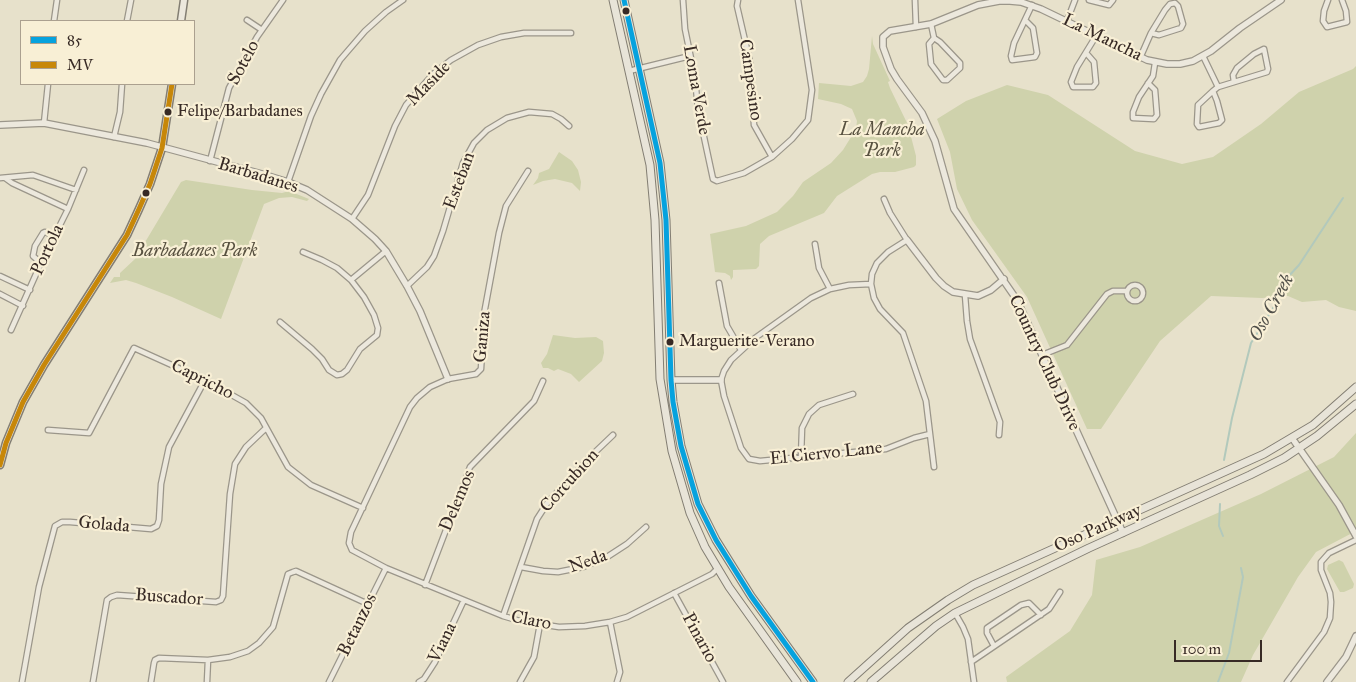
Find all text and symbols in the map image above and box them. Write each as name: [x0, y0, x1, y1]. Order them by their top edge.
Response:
unlabelled marker: [621, 6, 631, 16]
street label: La Mancha: [1059, 9, 1145, 67]
legend: [20, 20, 195, 85]
text: 85: [67, 31, 82, 49]
street label: Sotelo: [223, 37, 265, 89]
street label: Campesino: [734, 38, 766, 122]
street label: Loma Verde: [677, 43, 715, 137]
text: MV: [67, 56, 93, 74]
street label: Maside: [402, 57, 456, 111]
place label: Felipe/Barbadanes: [177, 102, 303, 122]
marker: Felipe/Barbadanes: [163, 107, 173, 117]
park label: La Mancha Park: [839, 120, 925, 162]
street label: Esteban: [440, 149, 480, 213]
street label: Barbadanes: [215, 154, 301, 198]
unlabelled marker: [141, 188, 151, 198]
street label: Portola: [27, 221, 69, 279]
park label: Barbadanes Park: [132, 241, 258, 263]
water label: Oso Creek: [1244, 271, 1300, 345]
street label: Country Club Drive: [1003, 292, 1085, 434]
street label: Ganiza: [470, 310, 496, 364]
place label: Marguerite-Verano: [679, 332, 815, 352]
marker: Marguerite-Verano: [665, 337, 675, 347]
street label: Capricho: [167, 355, 237, 405]
street label: El Ciervo Lane: [769, 437, 883, 471]
street label: Corcubion: [536, 445, 604, 517]
street label: Delemos: [435, 467, 481, 535]
street label: Oso Parkway: [1051, 500, 1145, 558]
street label: Golada: [77, 512, 131, 538]
street label: Neda: [566, 545, 610, 579]
street label: Buscador: [134, 585, 204, 611]
street label: Betanzos: [334, 590, 382, 660]
street label: Claro: [509, 607, 553, 635]
street label: Pinario: [677, 609, 721, 667]
street label: Viana: [424, 619, 462, 667]
scale bar: [1176, 630, 1264, 662]
text: 100 m: [1182, 640, 1221, 658]

